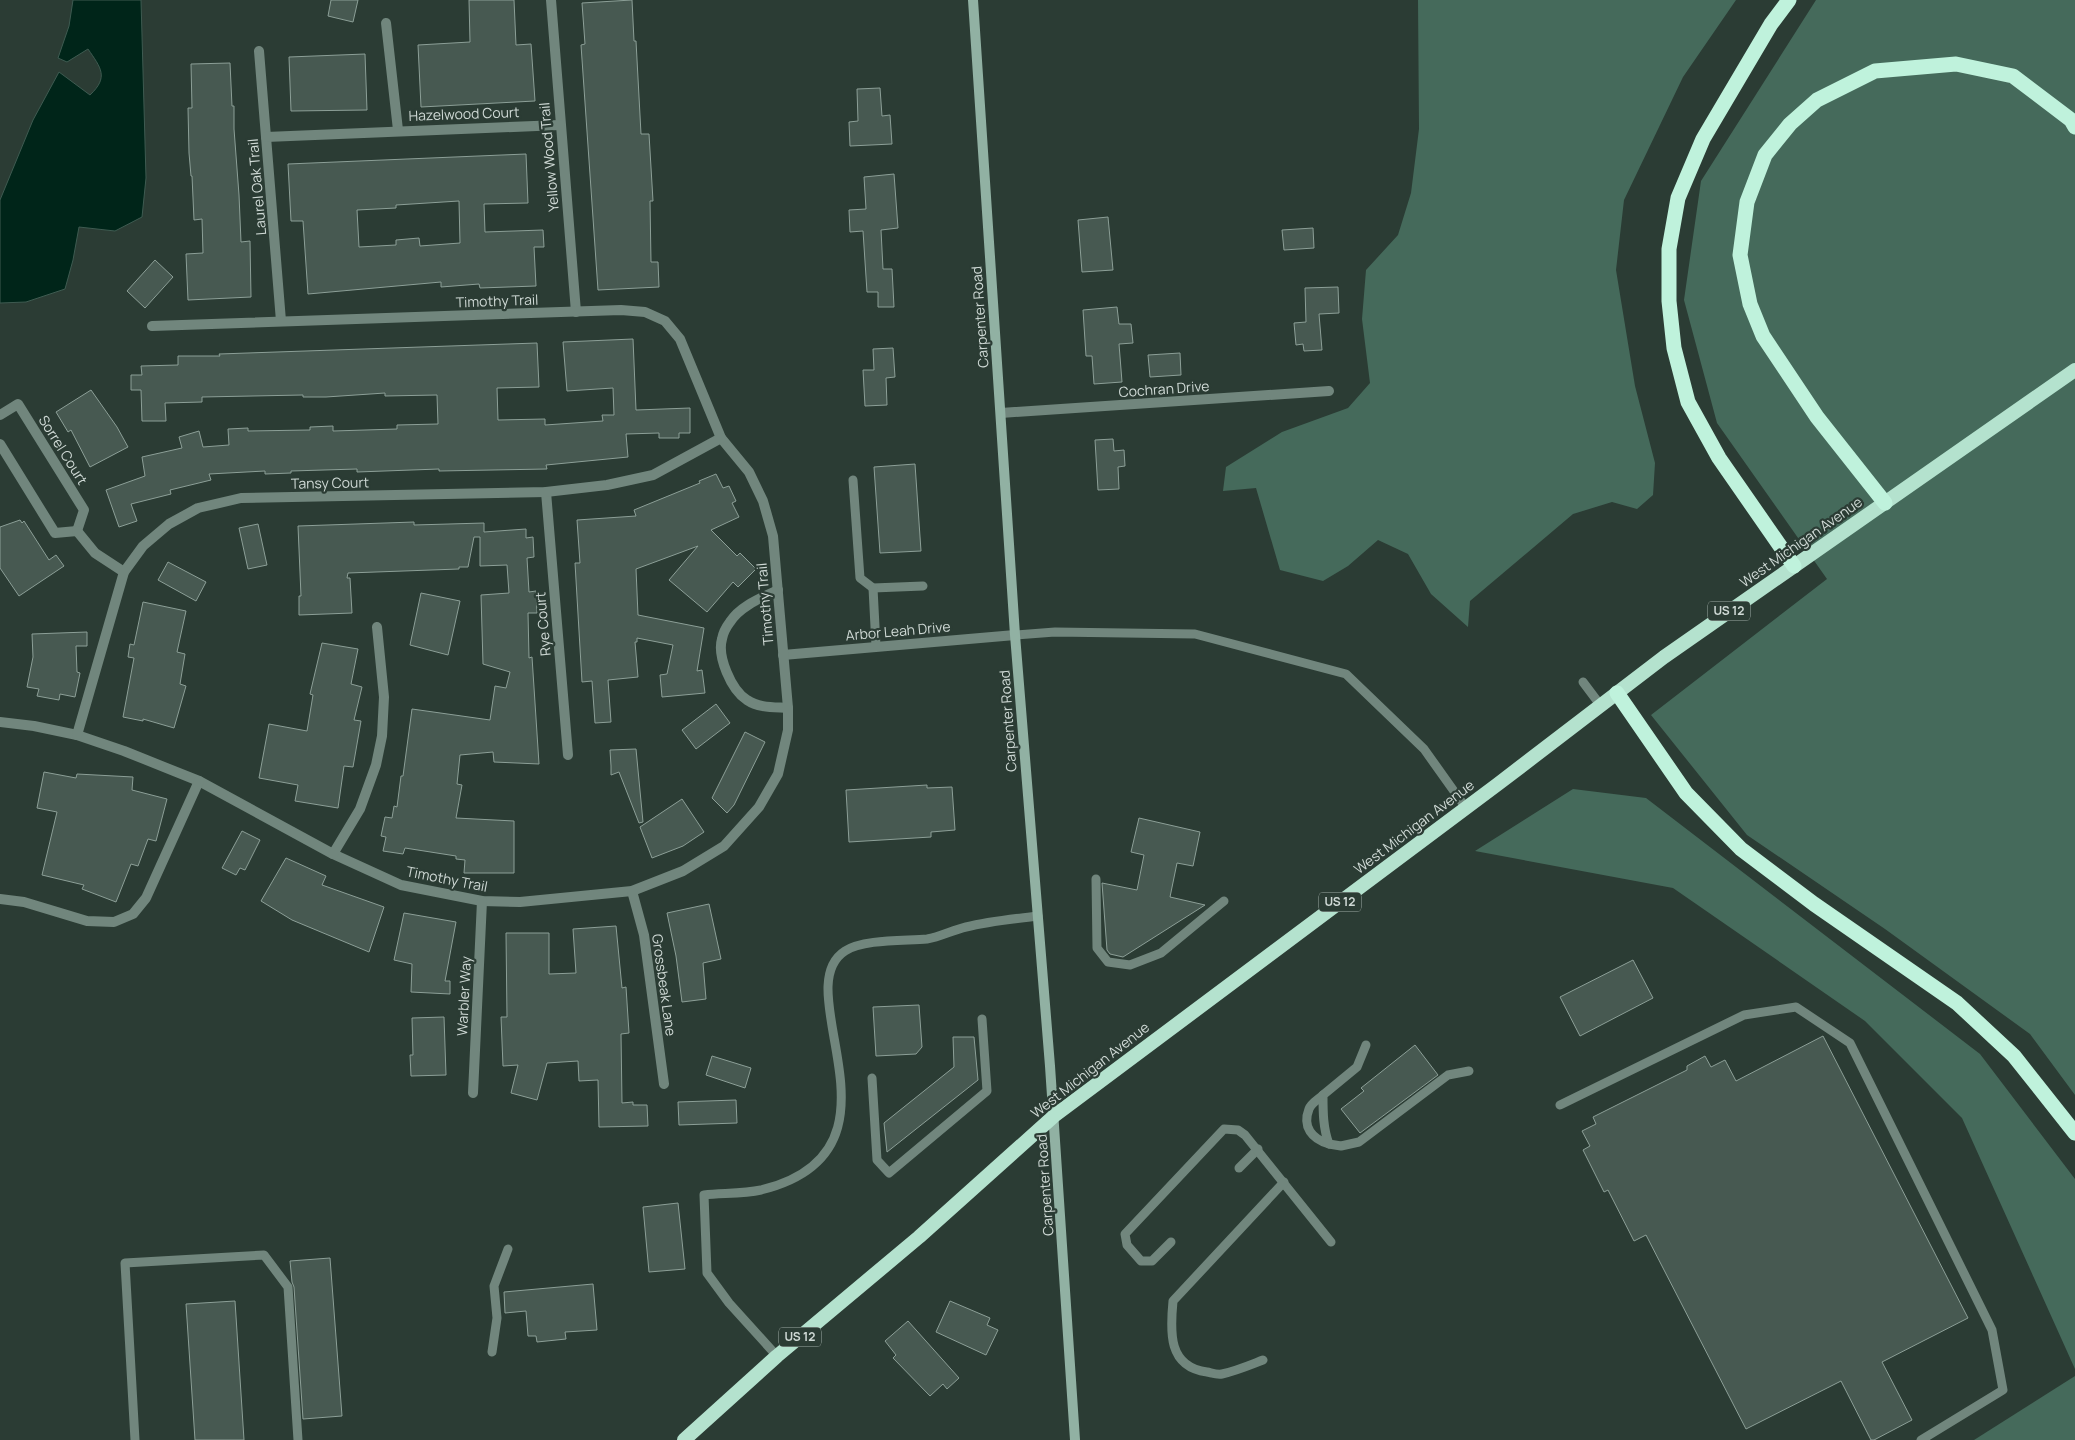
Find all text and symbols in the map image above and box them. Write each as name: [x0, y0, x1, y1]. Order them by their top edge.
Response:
street label: Hazelwood Court: [408, 102, 520, 125]
street label: Yellow Wood Trail: [534, 102, 563, 212]
street label: Laurel Oak Trail: [243, 138, 270, 236]
street label: Carpenter Road: [966, 266, 993, 369]
street label: Timothy Trail: [455, 290, 539, 311]
street label: Cochran Drive: [1118, 376, 1210, 401]
street label: Sorrel Court: [35, 411, 92, 488]
street label: Tansy Court: [291, 472, 370, 493]
street label: West Michigan Avenue: [1736, 492, 1866, 591]
street label: Timothy Trail: [751, 562, 778, 646]
street label: Rye Court: [530, 591, 555, 657]
road number: US 12: [1708, 602, 1750, 620]
street label: Arbor Leah Drive: [845, 616, 951, 645]
street label: Carpenter Road: [994, 670, 1021, 773]
street label: West Michigan Avenue: [1350, 775, 1478, 878]
street label: Timothy Trail: [405, 861, 489, 896]
road number: US 12: [1319, 892, 1361, 912]
street label: Grossbeak Lane: [648, 933, 681, 1037]
street label: Warbler Way: [452, 955, 475, 1036]
street label: West Michigan Avenue: [1026, 1017, 1153, 1122]
street label: Carpenter Road: [1031, 1134, 1058, 1237]
road number: US 12: [779, 1328, 821, 1346]

